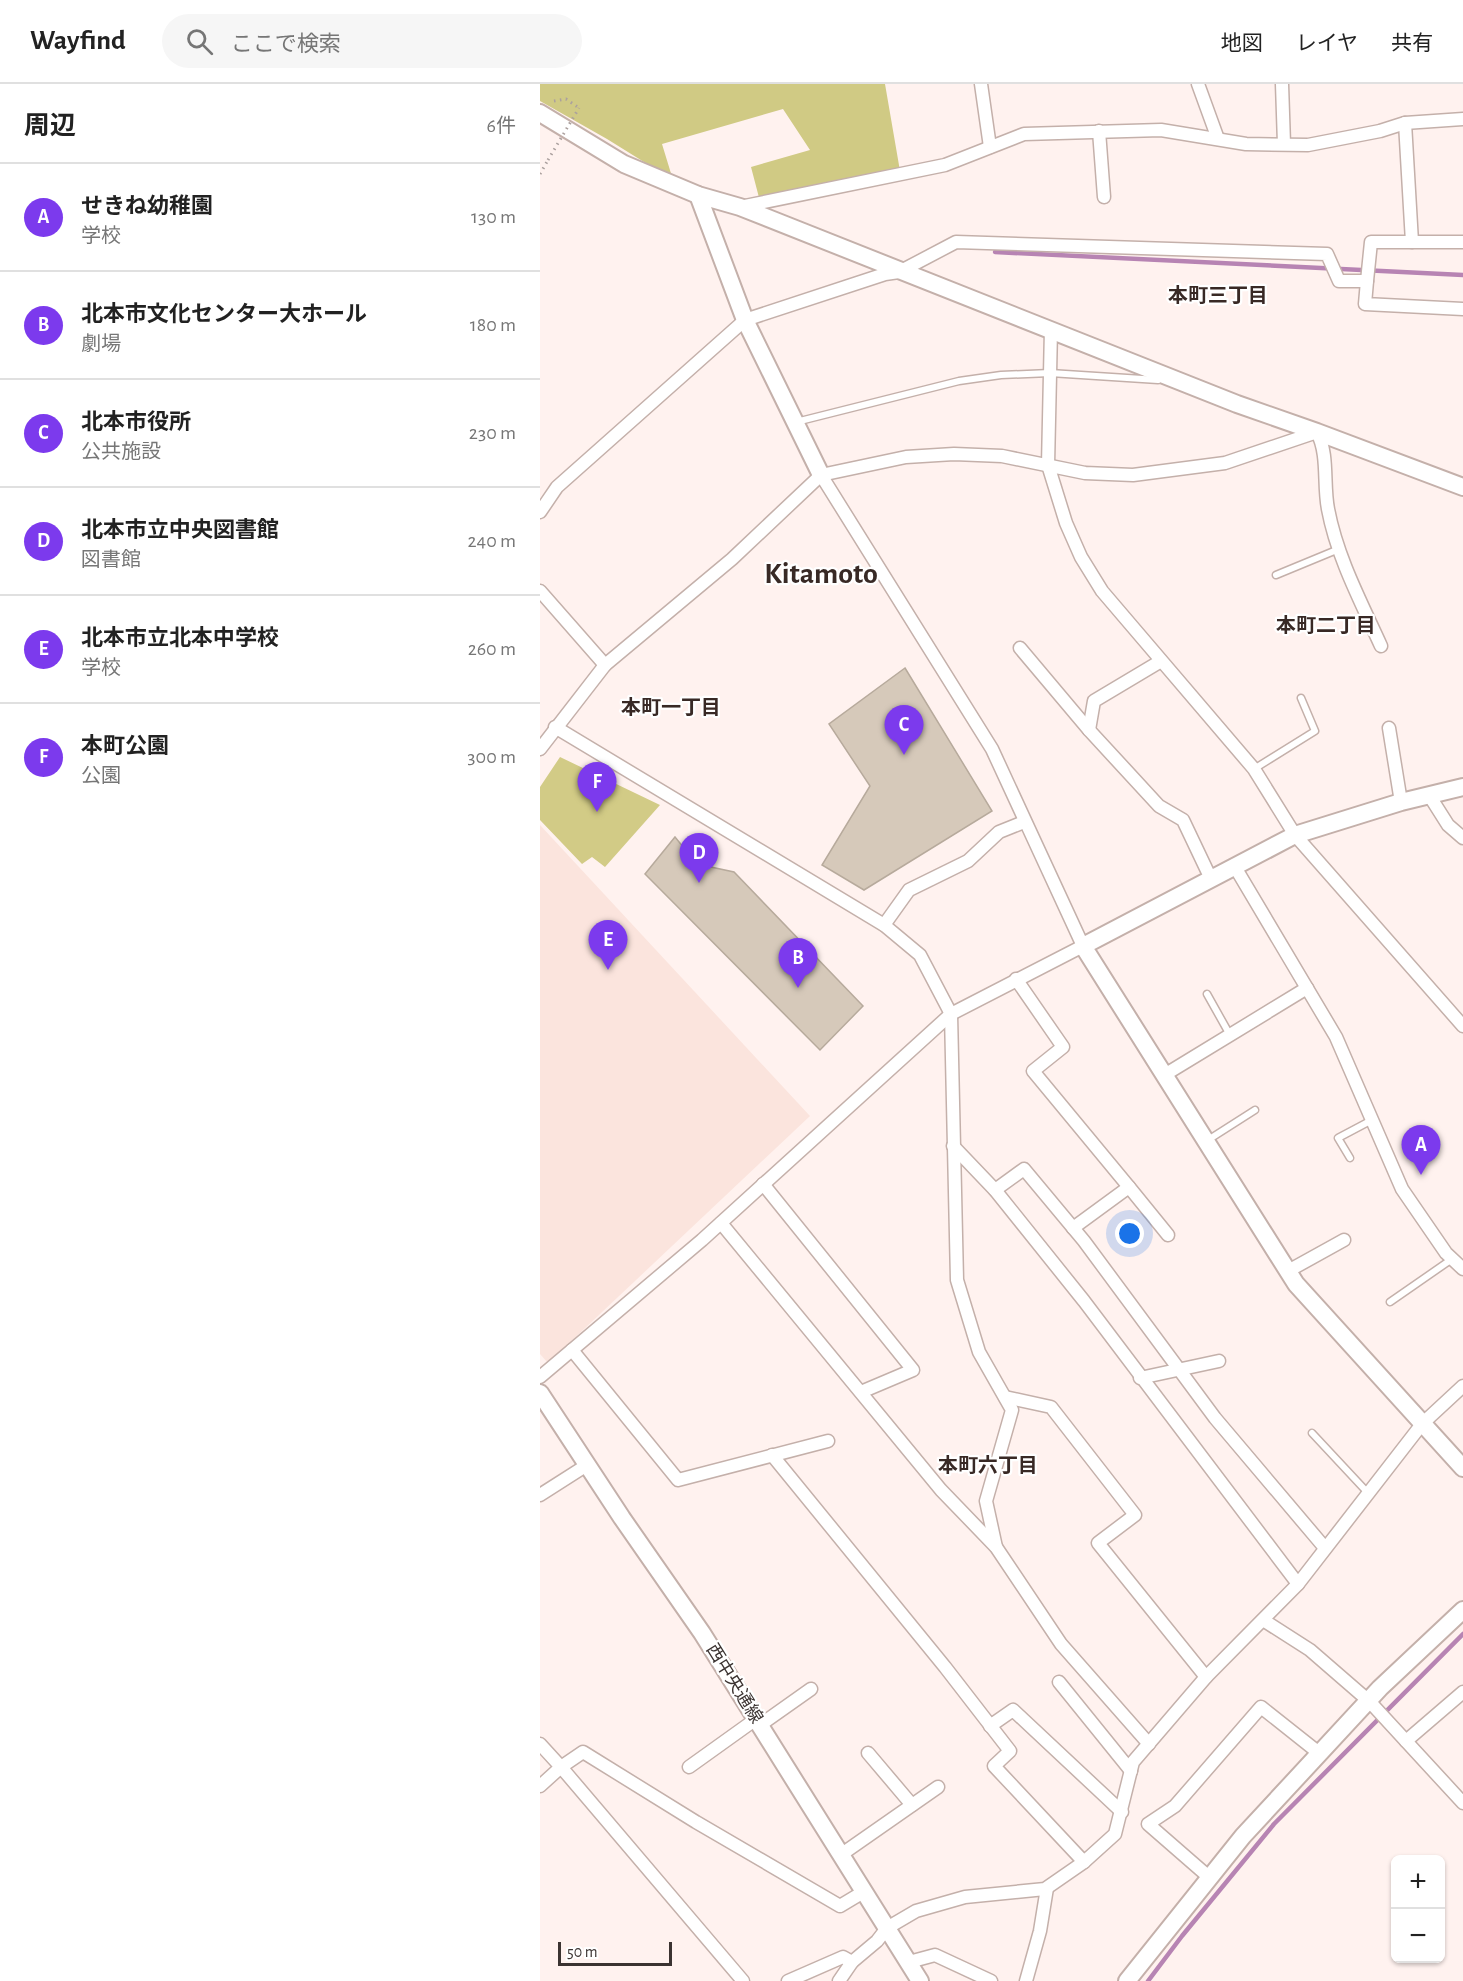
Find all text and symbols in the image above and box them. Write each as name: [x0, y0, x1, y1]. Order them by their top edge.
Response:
search box: [162, 14, 582, 68]
icon: search: [183, 25, 216, 58]
text: Wayfind: [30, 27, 126, 55]
text: ここで検索: [231, 33, 341, 55]
text: 地図: [1221, 33, 1263, 54]
text: レイヤ: [1296, 33, 1358, 54]
text: 共有: [1391, 33, 1433, 54]
text: 周辺: [24, 113, 76, 139]
text: 6件: [487, 116, 516, 136]
text: せきね幼稚園: [81, 195, 213, 217]
text: A: [38, 207, 50, 227]
text: 130 m: [471, 207, 516, 227]
text: 学校: [81, 226, 121, 246]
district label: 本町三丁目: [1168, 285, 1268, 306]
text: 北本市文化センター大ホール: [81, 303, 367, 325]
text: B: [38, 315, 49, 335]
text: 180 m: [470, 315, 516, 335]
text: 劇場: [81, 334, 121, 354]
text: 北本市役所: [81, 411, 191, 433]
text: C: [38, 423, 49, 443]
text: 230 m: [469, 423, 516, 443]
text: 公共施設: [81, 442, 161, 462]
text: 北本市立中央図書館: [81, 519, 279, 541]
text: D: [37, 531, 50, 551]
text: 240 m: [467, 531, 516, 551]
text: 図書館: [81, 550, 141, 570]
district label: Kitamoto: [764, 559, 878, 589]
district label: 本町二丁目: [1276, 615, 1376, 636]
text: 北本市立北本中学校: [81, 627, 279, 649]
text: E: [38, 639, 49, 659]
text: 260 m: [468, 639, 516, 659]
text: 学校: [81, 658, 121, 678]
district label: 本町一丁目: [621, 697, 721, 718]
pin: C: [884, 706, 924, 755]
text: 本町公園: [81, 735, 169, 757]
text: F: [39, 747, 48, 767]
text: 300 m: [467, 747, 516, 767]
pin: F: [578, 762, 616, 812]
text: 公園: [81, 766, 121, 786]
pin: D: [680, 834, 718, 883]
pin: E: [588, 920, 628, 970]
pin: B: [778, 938, 818, 988]
pin: A: [1402, 1126, 1440, 1175]
your location: [1115, 1219, 1144, 1248]
district label: 本町六丁目: [938, 1455, 1038, 1476]
street label: 西中央通線: [703, 1640, 767, 1727]
map controls: [1391, 1855, 1445, 1963]
button: +: [1391, 1855, 1445, 1909]
button: −: [1391, 1909, 1445, 1963]
scale bar: [558, 1939, 672, 1966]
text: 50 m: [567, 1944, 598, 1960]

